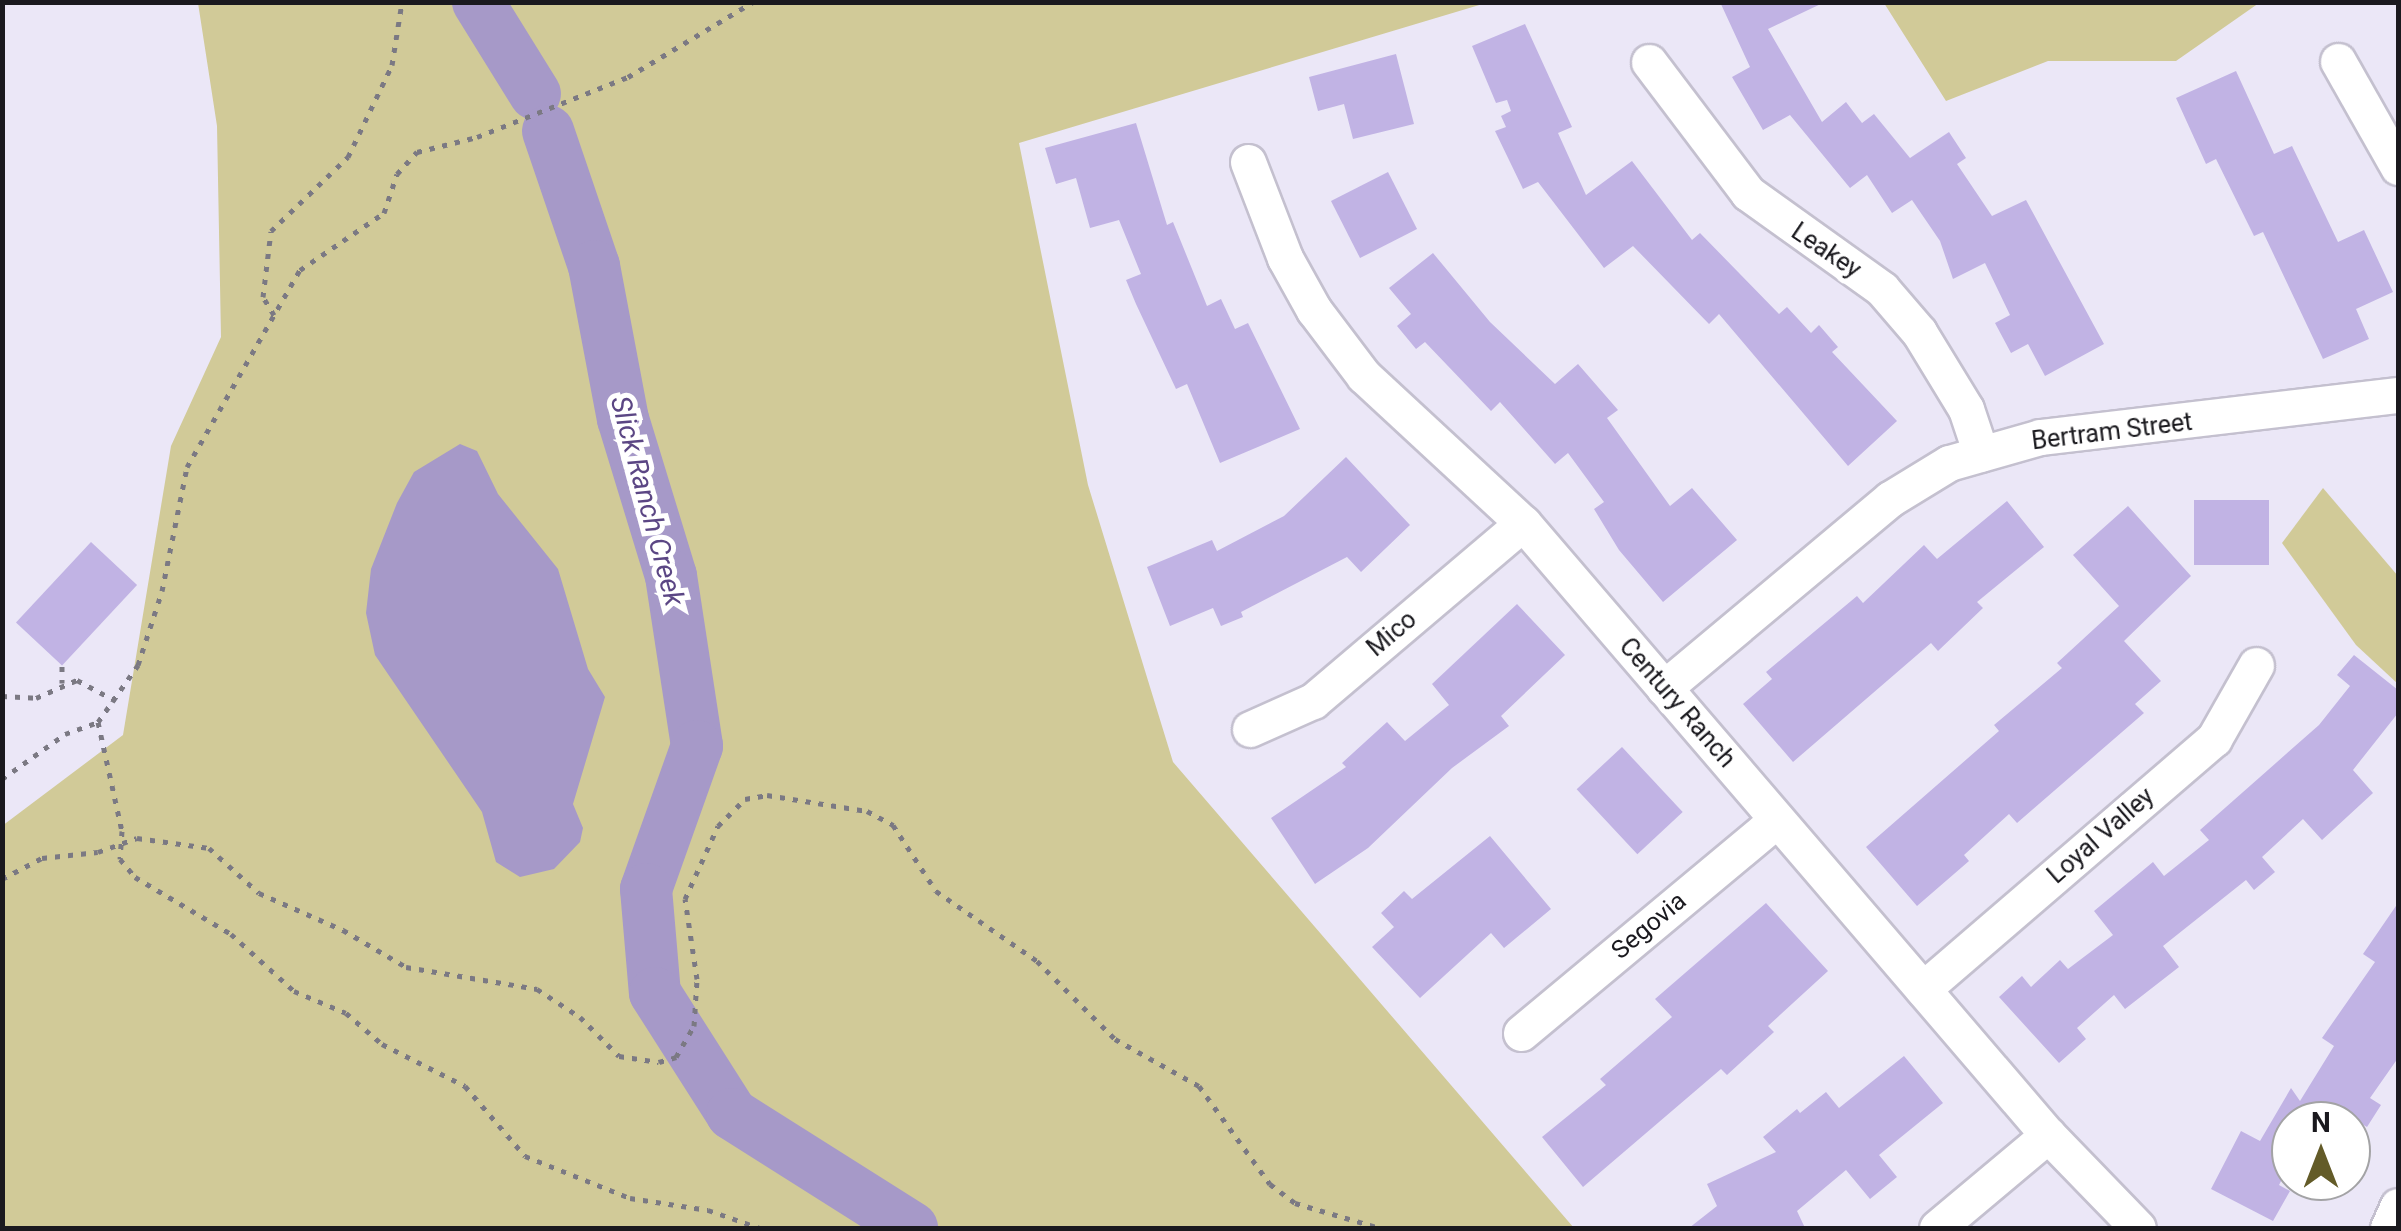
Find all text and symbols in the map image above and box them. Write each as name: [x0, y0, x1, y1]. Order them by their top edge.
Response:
street label: Leakey: [1785, 217, 1867, 285]
water label: Slick Ranch Creek: [603, 392, 691, 610]
street label: Bertram Street: [2030, 407, 2194, 457]
street label: Mico: [1361, 605, 1423, 663]
street label: Century Ranch: [1613, 632, 1741, 774]
street label: Loyal Valley: [2042, 782, 2160, 890]
street label: Segovia: [1606, 886, 1692, 966]
north arrow: [2271, 1101, 2371, 1201]
text: N: [2311, 1106, 2331, 1139]

